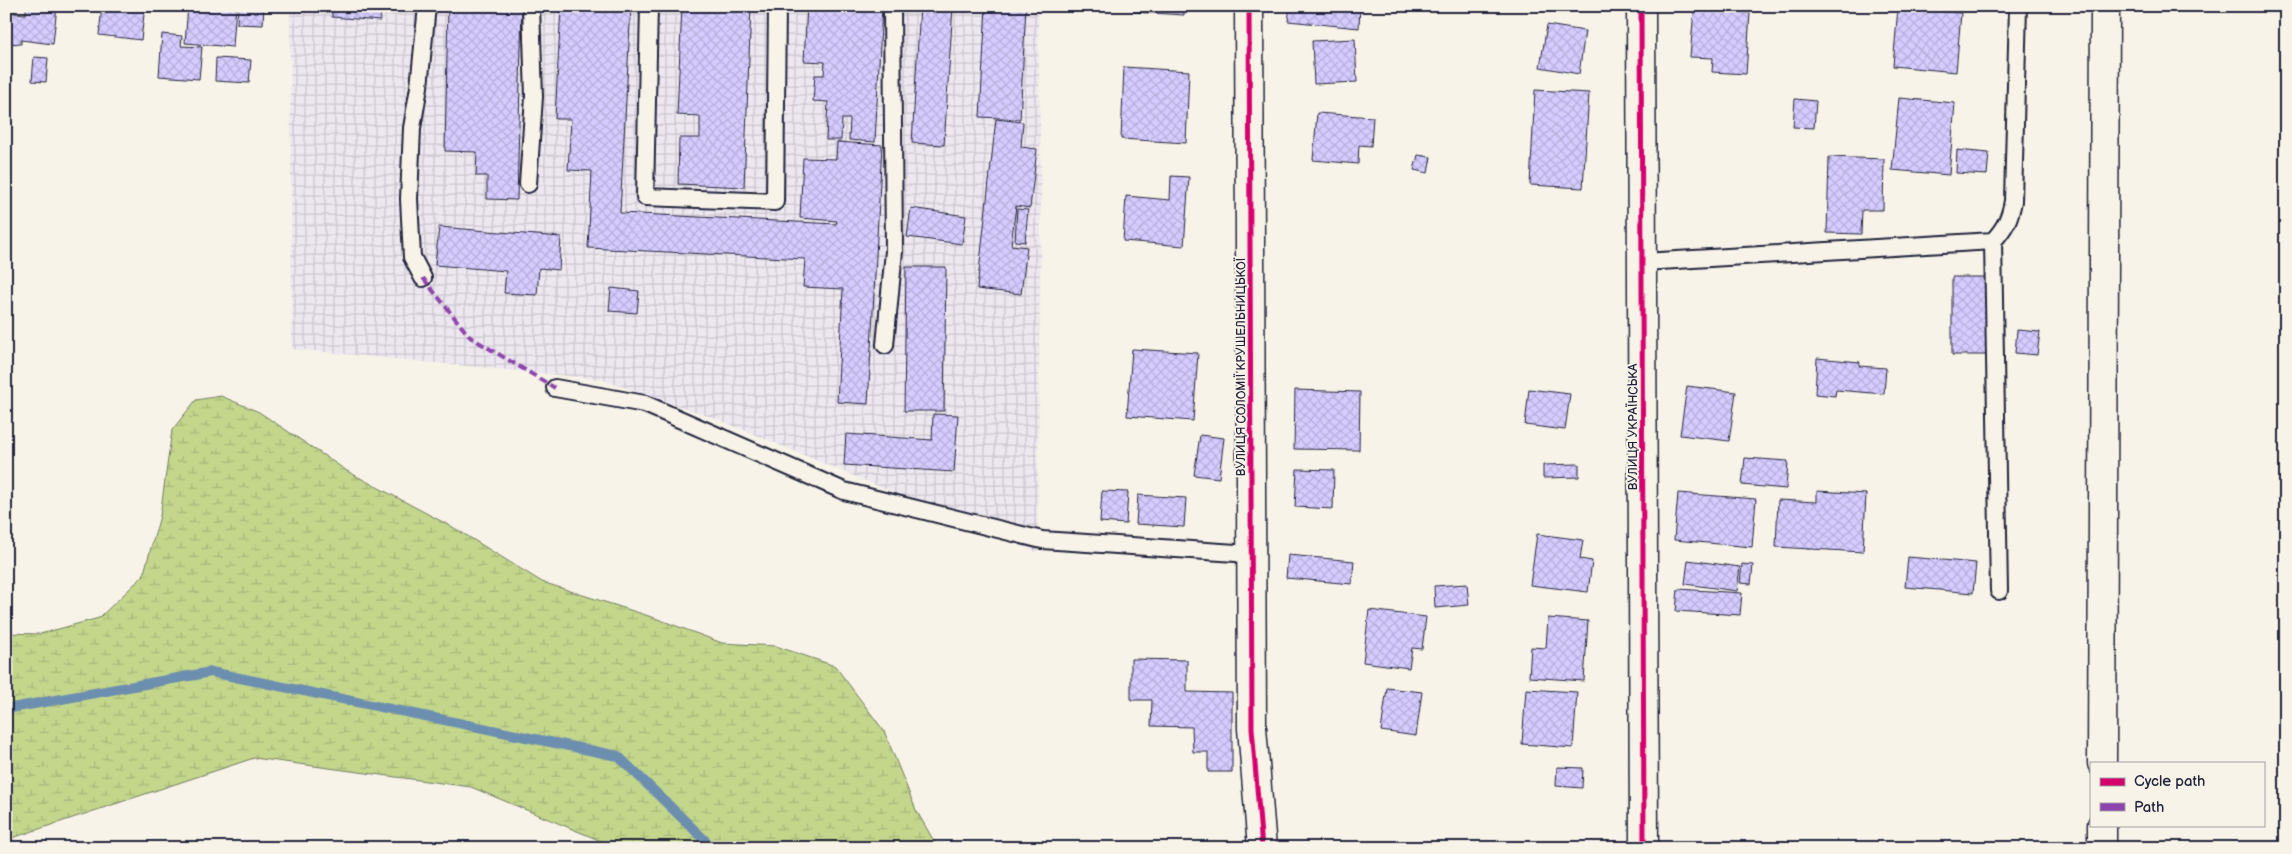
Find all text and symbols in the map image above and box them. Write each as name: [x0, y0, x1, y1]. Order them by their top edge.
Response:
street label: ВУЛИЦЯ СОЛОМІЇ КРУШЕЛЬНИЦЬКОЇ: [1233, 257, 1249, 476]
street label: ВУЛИЦЯ УКРАЇНСЬКА: [1625, 363, 1641, 490]
legend: [2090, 762, 2264, 826]
text: Cycle path: [2134, 772, 2205, 791]
text: Path: [2134, 798, 2164, 817]

